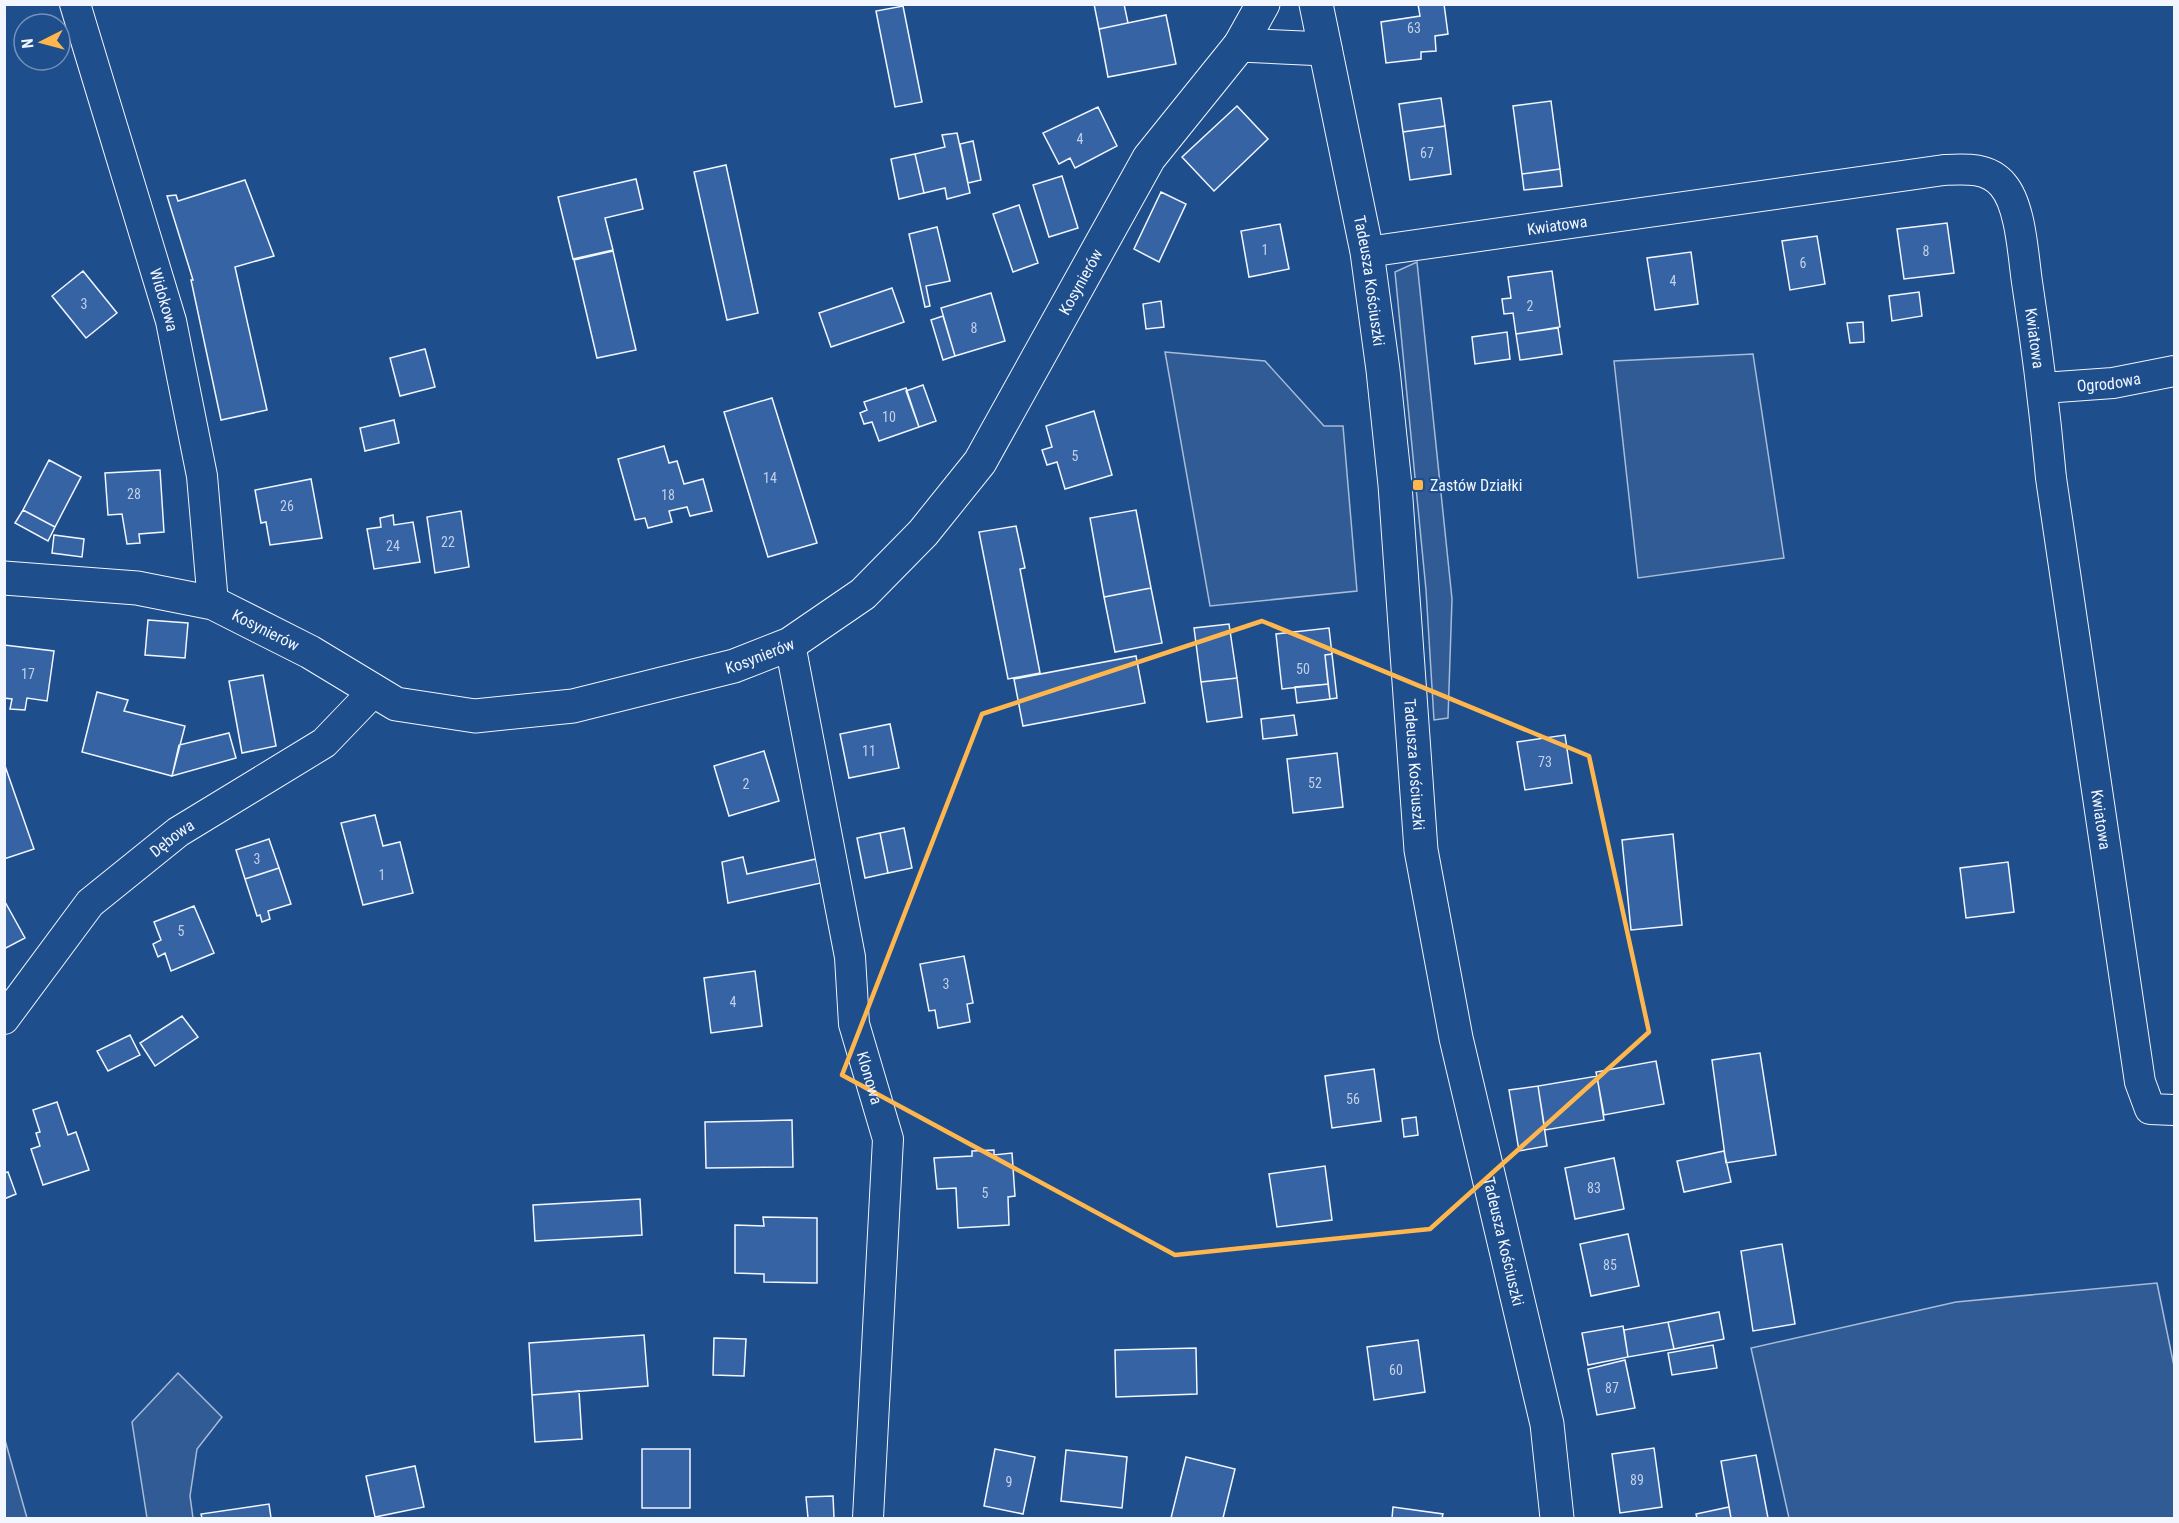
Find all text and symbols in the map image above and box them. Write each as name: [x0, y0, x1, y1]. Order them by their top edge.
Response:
north arrow: [12, 12, 72, 72]
house number: 63: [1407, 20, 1421, 36]
text: N: [18, 38, 38, 49]
house number: 4: [1077, 131, 1084, 147]
house number: 67: [1420, 145, 1434, 161]
street label: Kwiatowa: [1526, 212, 1589, 239]
street label: Tadeusza Kościuszki: [1350, 214, 1389, 347]
house number: 1: [1262, 242, 1268, 258]
house number: 8: [1923, 243, 1930, 259]
street label: Kosynierów: [1055, 245, 1107, 318]
house number: 6: [1800, 255, 1807, 271]
street label: Widokowa: [146, 266, 182, 333]
house number: 4: [1670, 273, 1677, 289]
house number: 3: [81, 296, 87, 312]
house number: 2: [1527, 298, 1534, 314]
street label: Kwiatowa: [2021, 307, 2048, 370]
house number: 8: [971, 320, 978, 336]
street label: Ogrodowa: [2076, 369, 2142, 396]
house number: 10: [882, 409, 896, 425]
house number: 5: [1072, 448, 1079, 464]
house number: 14: [763, 470, 777, 486]
place label: Zastów Działki: [1430, 476, 1522, 495]
marker: Zastów Działki: [1411, 478, 1425, 492]
house number: 28: [127, 486, 141, 502]
house number: 18: [661, 487, 675, 503]
house number: 26: [280, 498, 294, 514]
house number: 22: [441, 534, 455, 550]
house number: 24: [386, 538, 400, 554]
street label: Kosynierów: [229, 605, 302, 655]
street label: Kosynierów: [723, 634, 797, 678]
house number: 50: [1296, 661, 1310, 677]
house number: 17: [21, 666, 35, 682]
street label: Tadeusza Kościuszki: [1400, 698, 1429, 831]
house number: 11: [862, 743, 876, 759]
house number: 73: [1538, 754, 1552, 770]
house number: 52: [1308, 775, 1322, 791]
house number: 2: [743, 776, 750, 792]
street label: Kwiatowa: [2087, 788, 2115, 851]
street label: Dębowa: [146, 816, 198, 861]
house number: 3: [254, 851, 260, 867]
house number: 1: [379, 867, 385, 883]
house number: 5: [178, 923, 185, 939]
house number: 3: [943, 976, 949, 992]
house number: 4: [730, 994, 737, 1010]
street label: Klonowa: [853, 1049, 886, 1107]
house number: 56: [1346, 1091, 1360, 1107]
street label: Tadeusza Kościuszki: [1479, 1175, 1528, 1308]
house number: 83: [1587, 1180, 1601, 1196]
house number: 5: [982, 1185, 989, 1201]
house number: 85: [1603, 1257, 1617, 1273]
house number: 60: [1389, 1362, 1403, 1378]
house number: 87: [1605, 1380, 1619, 1396]
house number: 89: [1630, 1472, 1644, 1488]
house number: 9: [1006, 1474, 1012, 1490]

